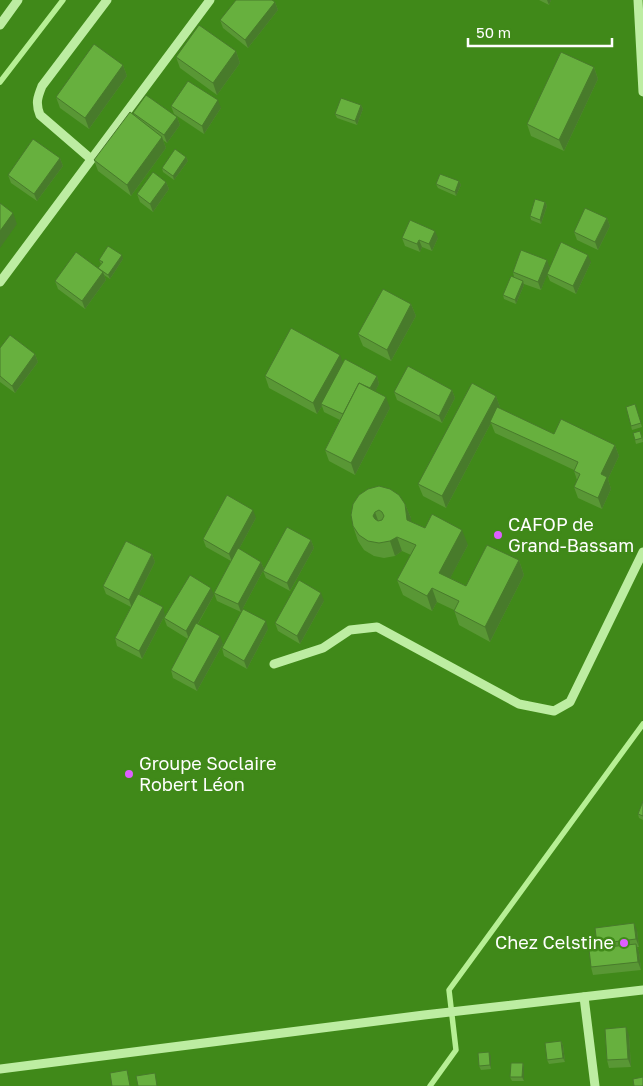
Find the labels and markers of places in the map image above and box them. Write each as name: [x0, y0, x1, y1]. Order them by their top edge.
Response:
place label: CAFOP de Grand-Bassam: [508, 513, 634, 556]
marker: CAFOP de Grand-Bassam: [492, 529, 504, 541]
place label: Groupe Soclaire Robert Léon: [139, 752, 276, 795]
marker: Groupe Soclaire Robert Léon: [123, 768, 135, 780]
place label: Chez Celstine: [495, 931, 614, 953]
marker: Chez Celstine: [618, 937, 630, 949]

